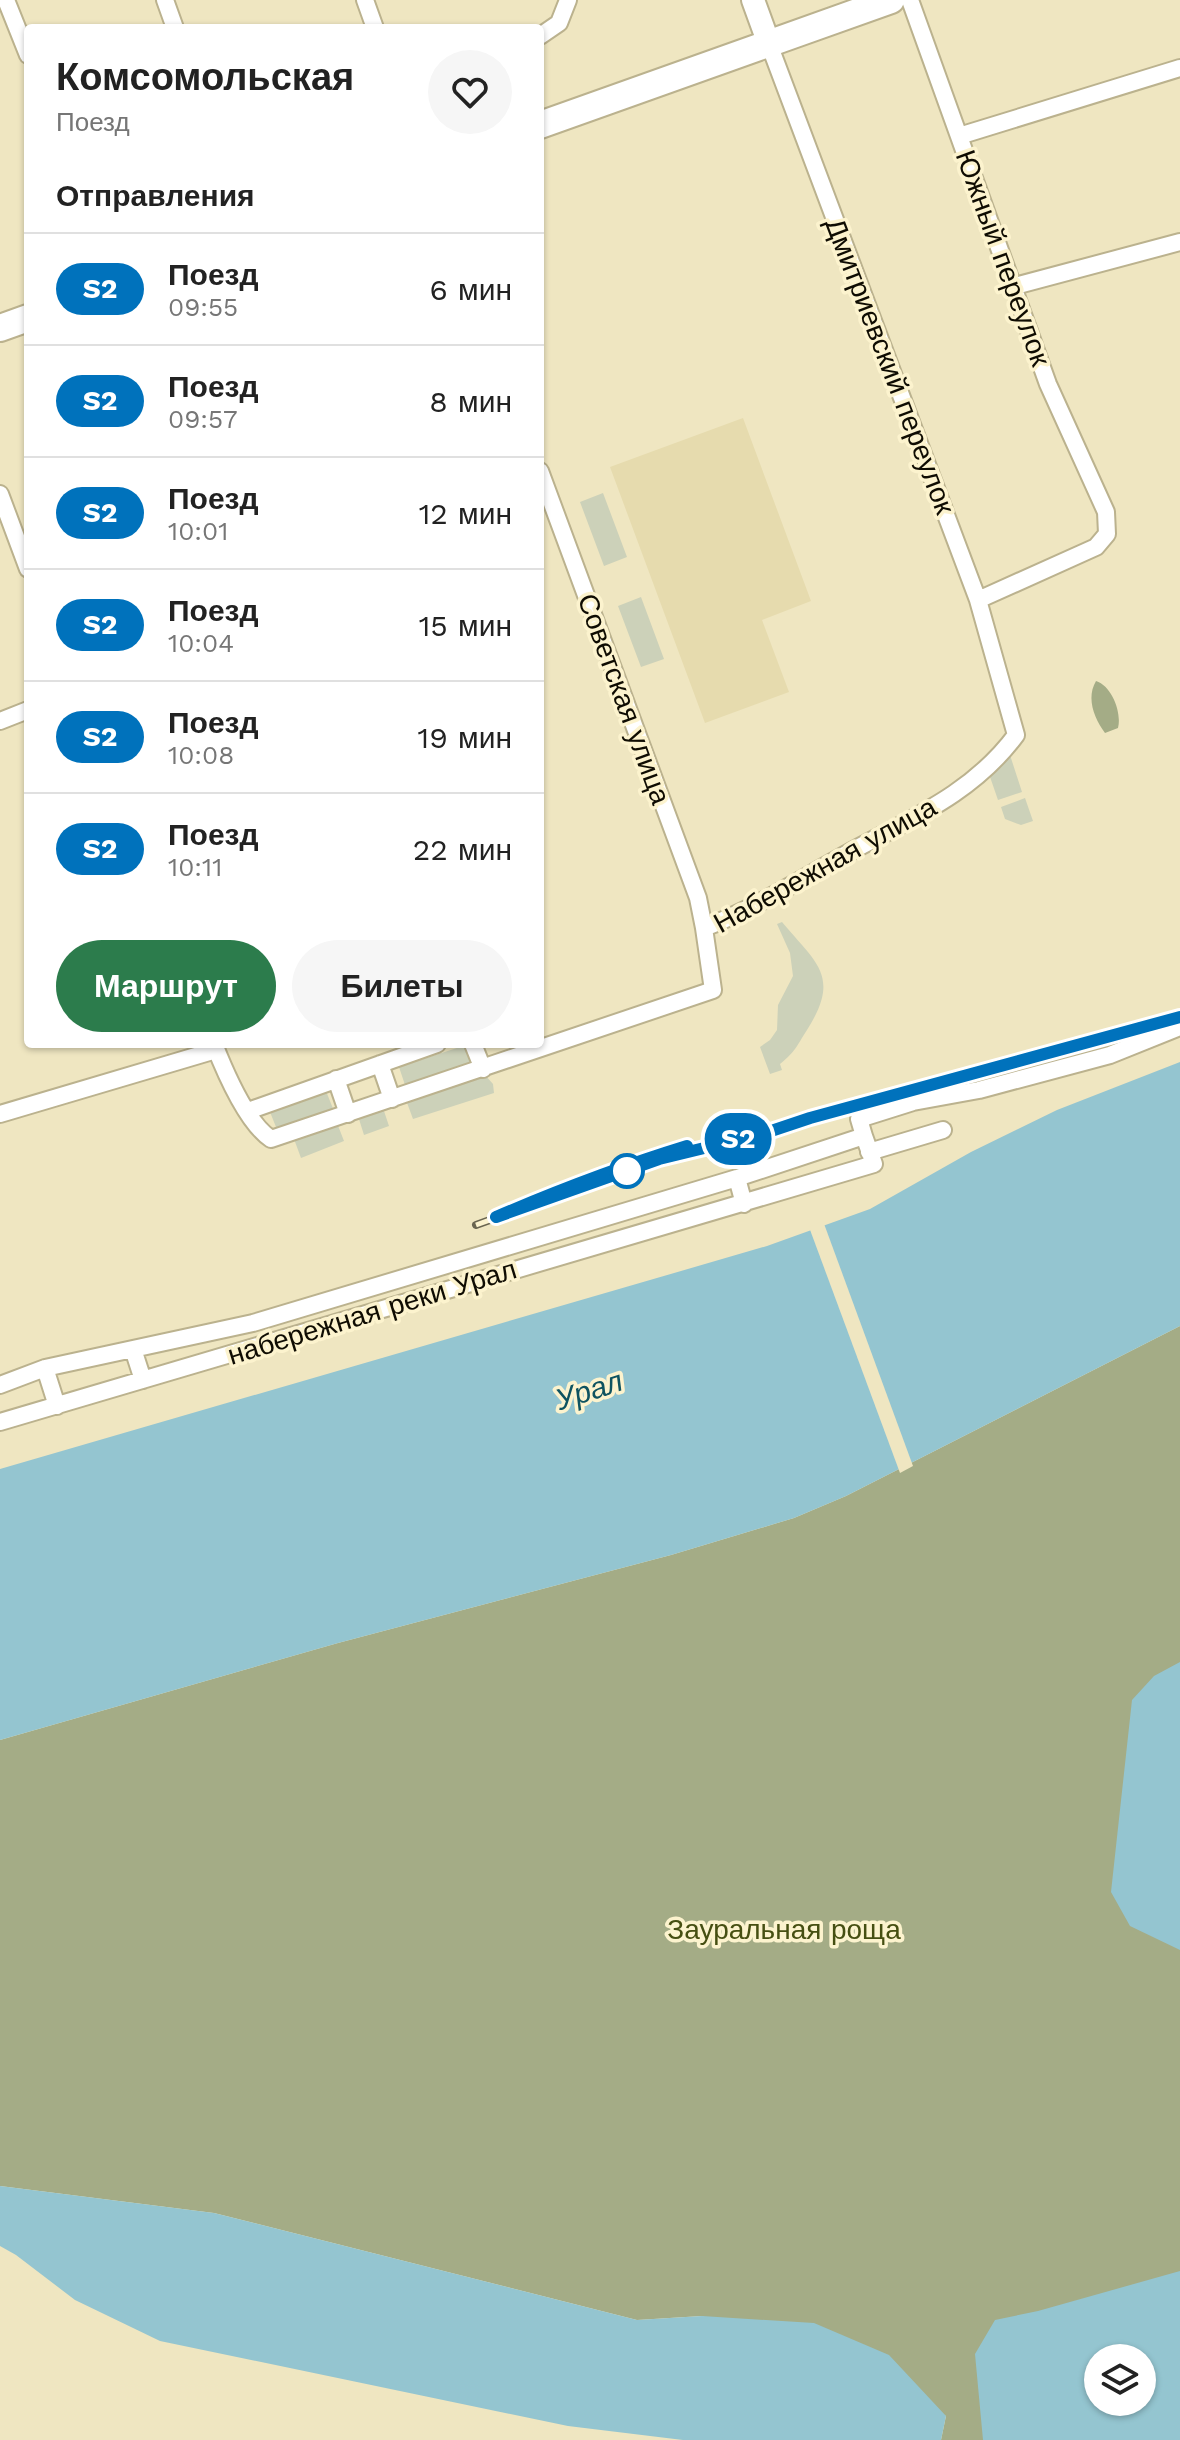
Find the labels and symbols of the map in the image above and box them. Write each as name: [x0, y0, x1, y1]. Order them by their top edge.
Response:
street label: Южный переулок: [949, 146, 1058, 371]
street label: Дмитриевский переулок: [818, 213, 962, 519]
street label: Советская улица: [571, 589, 678, 809]
street label: Набережная улица: [708, 790, 942, 940]
line badge: S2: [702, 1113, 774, 1165]
unlabelled marker: [610, 1154, 644, 1188]
street label: набережная реки Урал: [224, 1252, 520, 1372]
water label: Урал: [550, 1363, 627, 1418]
park label: Зауральная роща: [667, 1913, 901, 1946]

